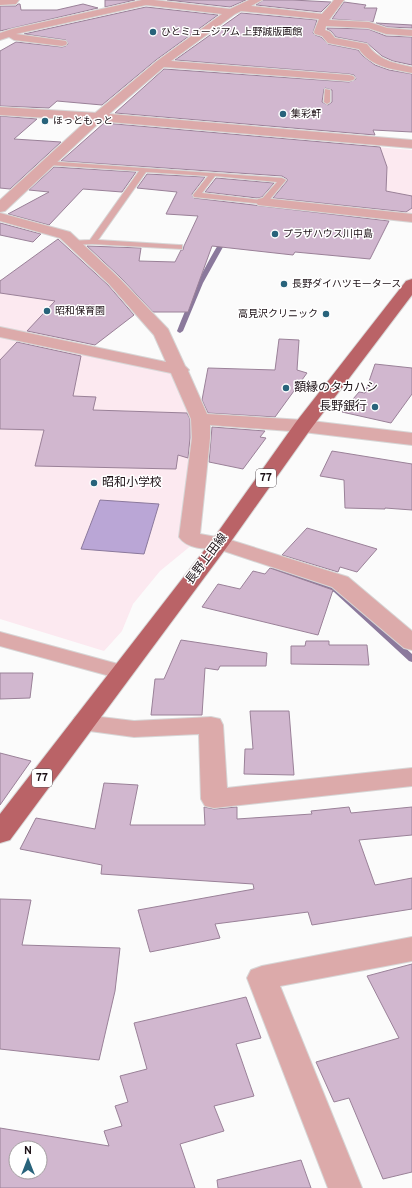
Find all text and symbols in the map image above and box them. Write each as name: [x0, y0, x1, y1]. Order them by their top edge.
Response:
place label: ひとミュージアム 上野誠版画館: [161, 26, 302, 39]
marker: ひとミュージアム 上野誠版画館: [148, 27, 158, 37]
place label: 集彩軒: [291, 108, 321, 121]
marker: 集彩軒: [278, 109, 288, 119]
place label: ほっともっと: [53, 115, 113, 128]
marker: ほっともっと: [40, 116, 50, 126]
place label: プラザハウス川中島: [283, 228, 373, 241]
marker: プラザハウス川中島: [270, 229, 280, 239]
place label: 長野ダイハツモータース: [292, 278, 401, 291]
marker: 長野ダイハツモータース: [279, 279, 289, 289]
place label: 昭和保育園: [55, 305, 105, 318]
marker: 昭和保育園: [42, 306, 52, 316]
place label: 高見沢クリニック: [238, 308, 318, 321]
marker: 高見沢クリニック: [321, 309, 331, 319]
place label: 額縁のタカハシ: [294, 380, 378, 396]
marker: 額縁のタカハシ: [281, 383, 291, 393]
place label: 長野銀行: [319, 399, 367, 415]
marker: 長野銀行: [370, 402, 380, 412]
road number: 77: [256, 469, 276, 487]
place label: 昭和小学校: [102, 475, 162, 491]
marker: 昭和小学校: [89, 478, 99, 488]
street label: 長野上田線: [183, 530, 231, 588]
road number: 77: [32, 769, 52, 787]
north arrow: [8, 1140, 48, 1180]
text: N: [24, 1144, 32, 1158]

